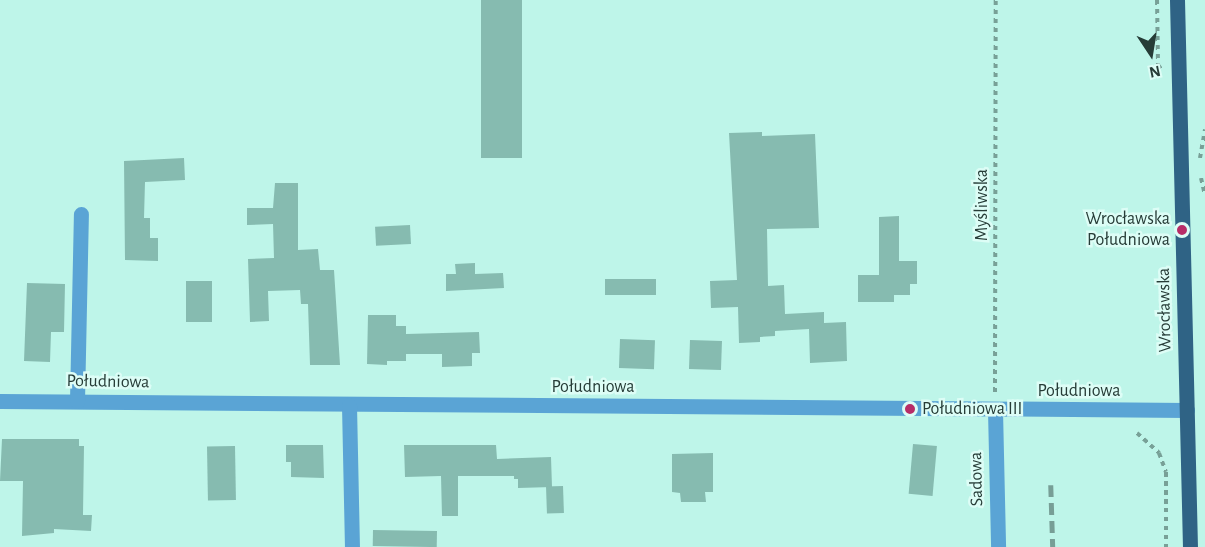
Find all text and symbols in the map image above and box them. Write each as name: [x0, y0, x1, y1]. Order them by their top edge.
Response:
north arrow: [1121, 24, 1181, 84]
text: N: [1148, 63, 1162, 81]
street label: Myśliwska: [971, 169, 993, 241]
place label: Wrocławska Południowa: [1085, 209, 1170, 252]
marker: Wrocławska Południowa: [1175, 223, 1189, 237]
street label: Wrocławska: [1153, 268, 1177, 352]
street label: Południowa: [66, 370, 150, 394]
street label: Południowa: [552, 376, 634, 398]
street label: Południowa: [1038, 380, 1120, 402]
place label: Południowa III: [922, 398, 1022, 420]
marker: Południowa III: [903, 402, 917, 416]
street label: Sadowa: [966, 452, 988, 506]

